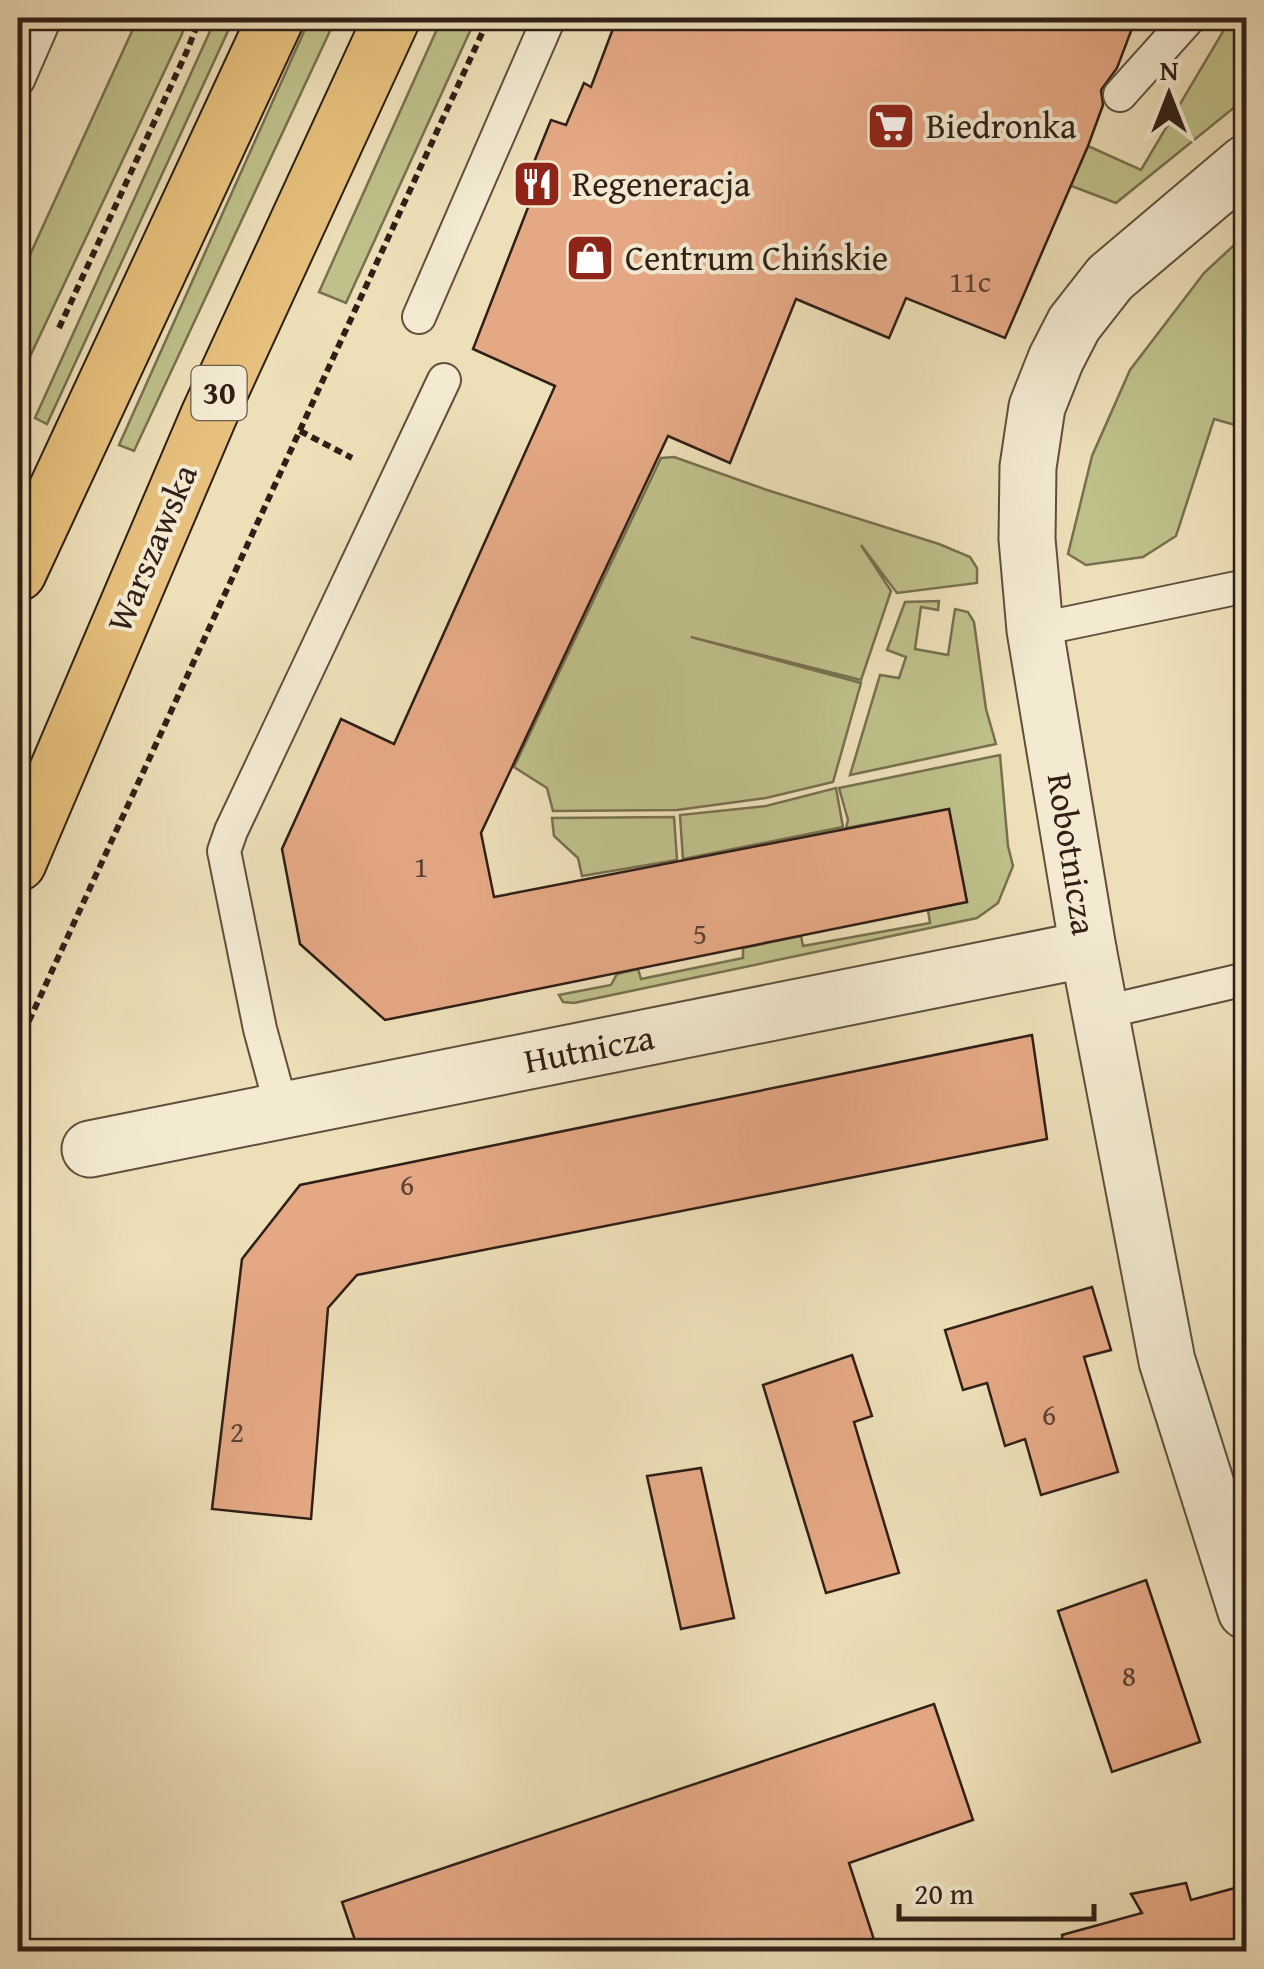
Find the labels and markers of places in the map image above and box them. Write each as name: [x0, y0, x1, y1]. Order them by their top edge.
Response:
supermarket icon: Biedronka: [865, 100, 917, 152]
place label: Biedronka: [926, 100, 1077, 151]
restaurant icon: Regeneracja: [511, 158, 563, 210]
place label: Regeneracja: [572, 158, 751, 209]
shop icon: Centrum Chińskie: [564, 232, 616, 284]
place label: Centrum Chińskie: [625, 232, 888, 283]

